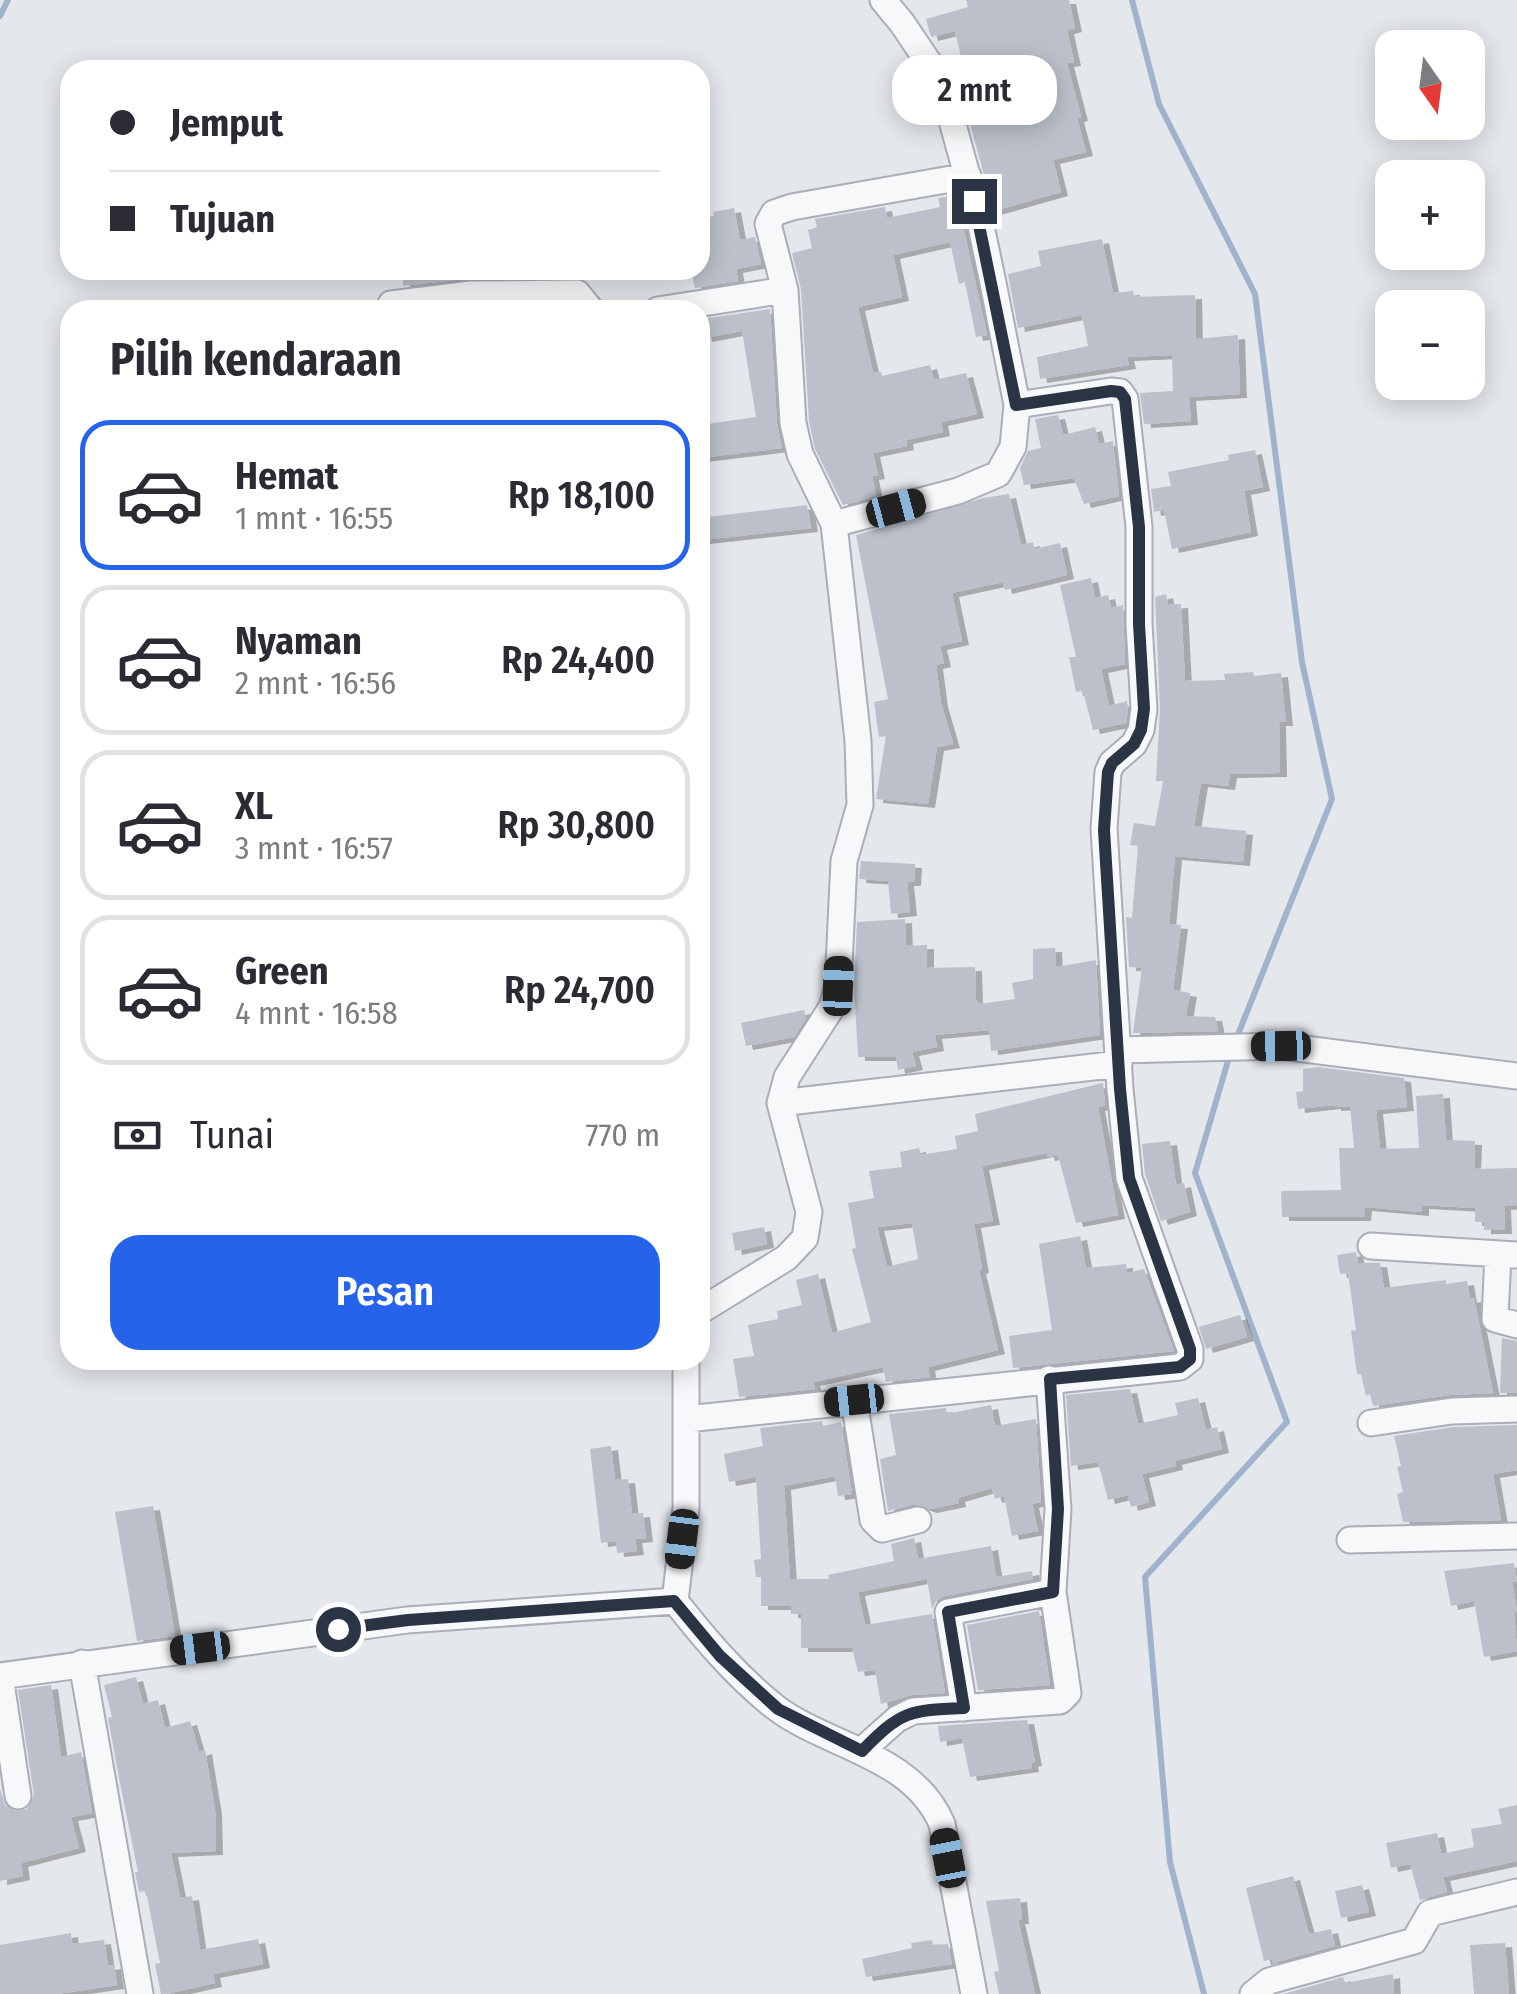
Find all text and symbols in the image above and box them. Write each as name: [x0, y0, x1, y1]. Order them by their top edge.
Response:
north arrow: [1375, 30, 1485, 140]
map controls: [1375, 30, 1485, 400]
callout: 2 mnt: [892, 56, 1056, 126]
text: 2 mnt: [938, 71, 1011, 109]
text: Jemput: [170, 100, 283, 146]
button: +: [1375, 160, 1485, 270]
route end: [952, 179, 997, 224]
text: Tujuan: [170, 196, 275, 242]
button: −: [1375, 290, 1485, 400]
text: Pilih kendaraan: [110, 333, 402, 387]
icon: car: [115, 450, 205, 540]
text: Hemat: [235, 453, 338, 499]
text: Rp 18,100: [508, 472, 655, 518]
car: [863, 486, 929, 530]
text: 1 mnt · 16:55: [235, 499, 393, 537]
icon: car: [115, 615, 205, 705]
text: Nyaman: [235, 618, 362, 664]
text: Rp 24,400: [501, 637, 655, 683]
text: 2 mnt · 16:56: [235, 664, 396, 702]
icon: car: [115, 780, 205, 870]
text: XL: [235, 783, 273, 829]
text: Rp 30,800: [497, 802, 655, 848]
text: 3 mnt · 16:57: [235, 829, 393, 867]
icon: car: [115, 945, 205, 1035]
text: Green: [235, 948, 329, 994]
car: [822, 955, 854, 1017]
text: Rp 24,700: [504, 967, 655, 1013]
text: 4 mnt · 16:58: [235, 994, 398, 1032]
car: [1251, 1030, 1311, 1062]
icon: cash: [110, 1108, 165, 1163]
text: Tunai: [190, 1112, 274, 1158]
text: 770 m: [586, 1116, 660, 1154]
button: Pesan: [110, 1235, 660, 1350]
car: [823, 1382, 885, 1418]
car: [663, 1507, 701, 1571]
route start: [316, 1607, 361, 1652]
car: [168, 1629, 232, 1667]
car: [928, 1826, 968, 1890]

